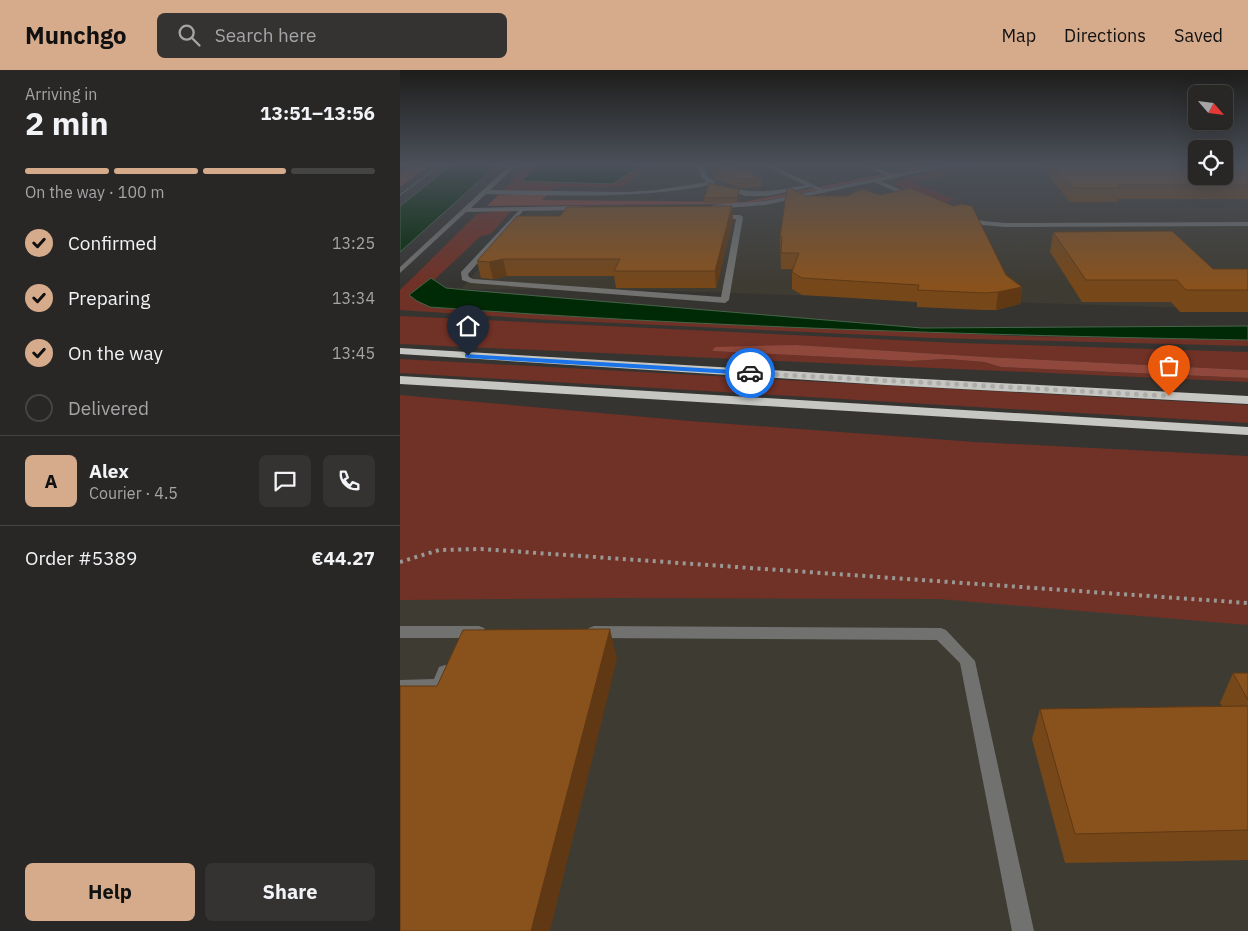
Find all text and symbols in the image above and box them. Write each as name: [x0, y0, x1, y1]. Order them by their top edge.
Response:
search box: [157, 13, 507, 58]
text: Munchgo: [25, 19, 127, 51]
icon: search: [175, 21, 203, 49]
text: Search here: [215, 23, 316, 47]
text: Map: [1001, 24, 1036, 47]
text: Directions: [1064, 24, 1146, 47]
text: Saved: [1174, 24, 1223, 47]
text: Arriving in: [25, 84, 97, 104]
north arrow: [1188, 85, 1232, 130]
map controls: [1188, 85, 1233, 185]
text: 13:51–13:56: [260, 101, 375, 125]
text: 2 min: [25, 102, 109, 144]
button: locate: [1188, 140, 1233, 185]
text: On the way · 100 m: [25, 182, 164, 202]
icon: check: [25, 229, 53, 257]
text: Confirmed: [68, 231, 157, 255]
text: 13:25: [332, 233, 375, 253]
icon: check: [25, 284, 53, 312]
text: Preparing: [68, 286, 150, 310]
text: 13:34: [332, 288, 375, 308]
pin: [447, 305, 489, 356]
icon: home: [454, 312, 482, 340]
icon: check: [25, 339, 53, 367]
text: On the way: [68, 341, 163, 365]
text: 13:45: [332, 343, 375, 363]
pin: [1148, 345, 1190, 396]
courier: [725, 348, 775, 398]
icon: bag: [1155, 352, 1183, 380]
icon: car: [736, 359, 764, 387]
text: Delivered: [68, 396, 149, 420]
button: chat: [259, 455, 311, 507]
button: phone: [323, 455, 375, 507]
text: Alex: [89, 459, 129, 483]
text: A: [44, 469, 58, 493]
text: Courier · 4.5: [89, 483, 178, 503]
text: Order #5389: [25, 546, 137, 570]
text: €44.27: [312, 546, 375, 570]
button: Help: [25, 863, 195, 921]
button: Share: [205, 863, 375, 921]

